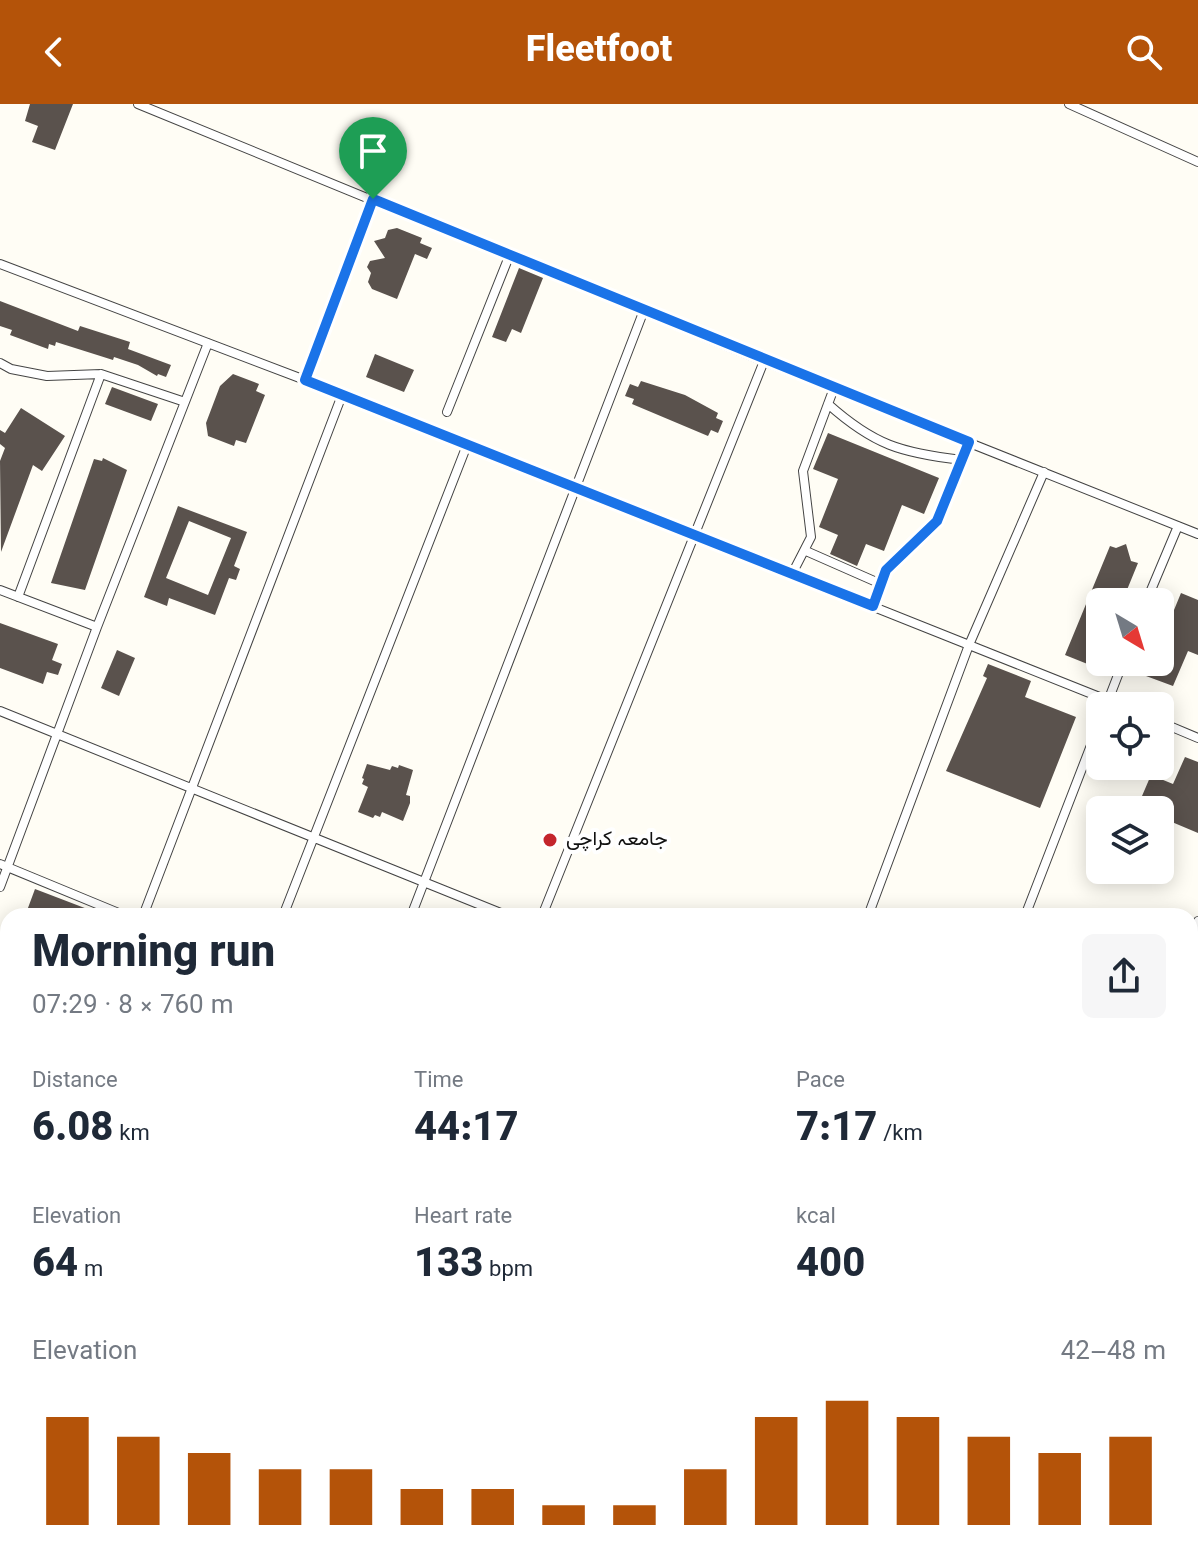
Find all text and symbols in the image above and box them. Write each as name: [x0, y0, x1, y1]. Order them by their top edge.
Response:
text: Fleetfoot: [526, 24, 672, 80]
icon: back: [32, 30, 76, 74]
icon: search: [1122, 30, 1166, 74]
pin: [339, 117, 407, 199]
icon: arrive: [351, 129, 395, 173]
north arrow: [1086, 588, 1174, 676]
map controls: [1086, 588, 1174, 884]
button: locate: [1086, 692, 1174, 780]
button: layers: [1086, 796, 1174, 884]
place label: جامعہ کراچی: [566, 824, 668, 856]
marker: جامعہ کراچی: [541, 831, 559, 849]
text: Morning run: [32, 921, 275, 990]
button: share: [1082, 934, 1166, 1018]
text: 07:29 · 8 × 760 m: [32, 986, 234, 1027]
text: Distance: [32, 1064, 118, 1099]
text: Time: [414, 1064, 463, 1099]
text: Pace: [796, 1064, 845, 1099]
text: 6.08: [32, 1099, 113, 1161]
text: 44:17: [414, 1099, 518, 1161]
text: 7:17: [796, 1099, 877, 1161]
text: km: [113, 1117, 150, 1152]
text: /km: [877, 1117, 923, 1152]
text: Elevation: [32, 1200, 121, 1235]
text: Heart rate: [414, 1200, 512, 1235]
text: kcal: [796, 1200, 836, 1235]
text: 64: [32, 1235, 78, 1297]
text: 133: [414, 1235, 483, 1297]
text: 400: [796, 1235, 865, 1297]
text: m: [78, 1253, 103, 1288]
text: bpm: [483, 1253, 533, 1288]
text: Elevation: [32, 1332, 137, 1373]
text: 42–48 m: [1061, 1332, 1166, 1373]

